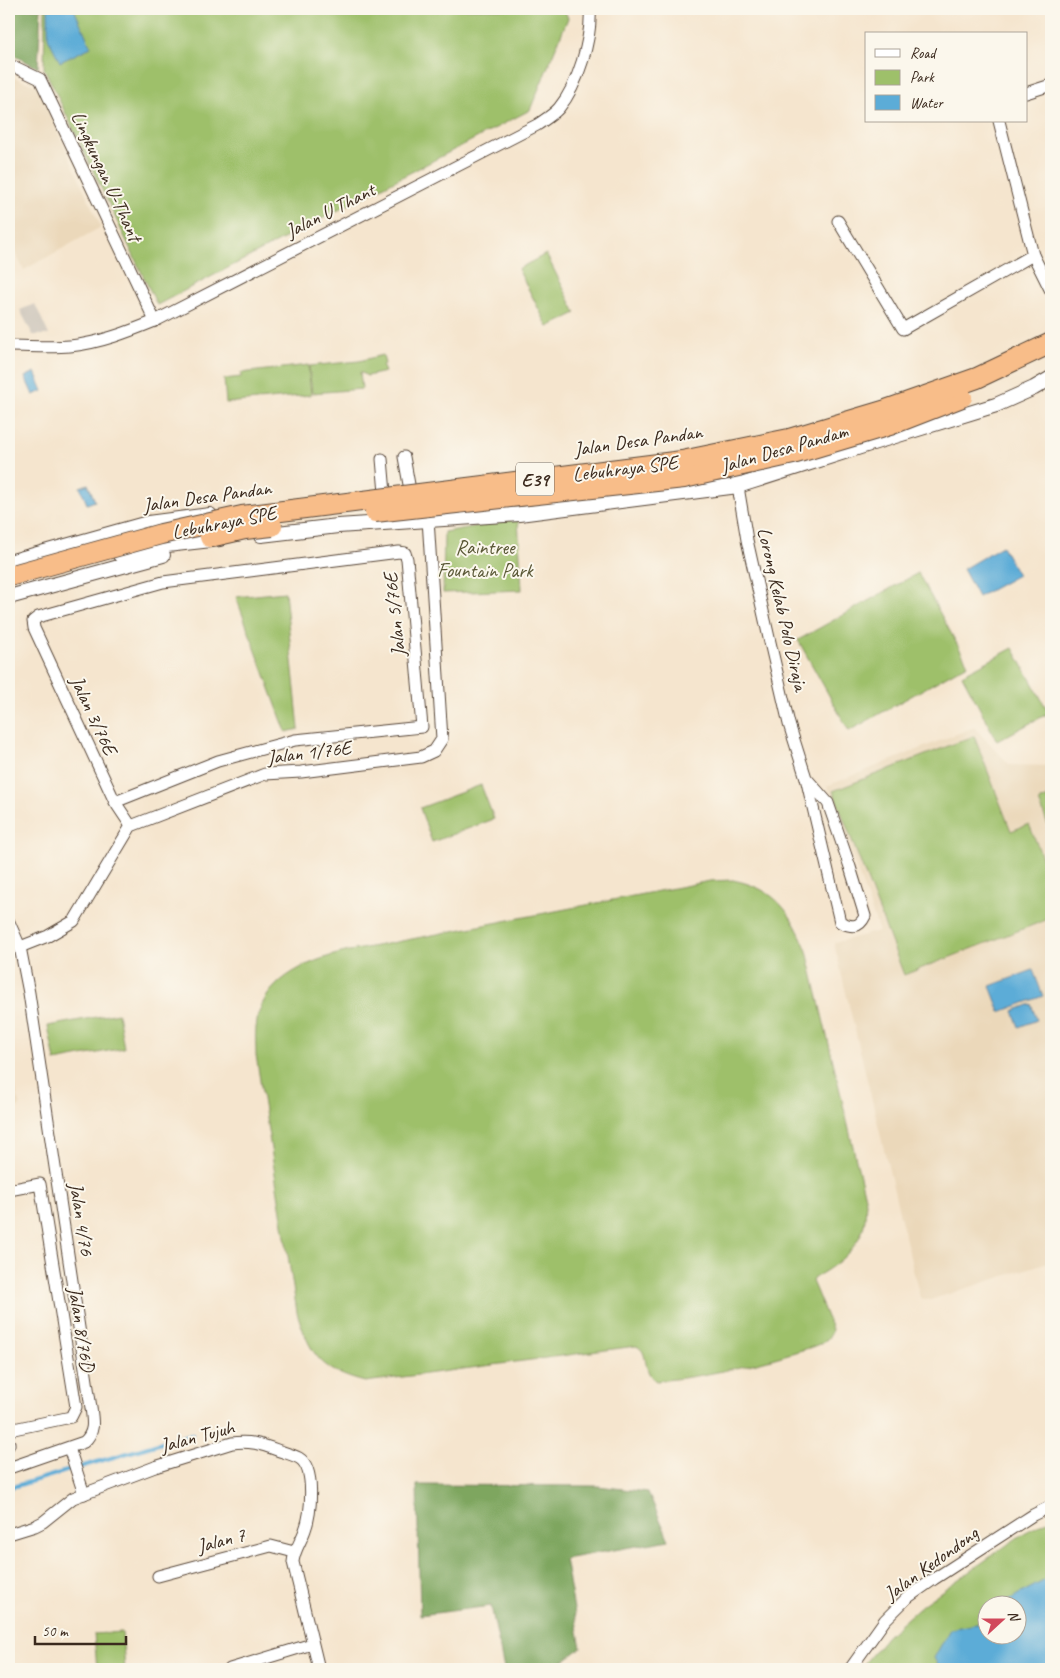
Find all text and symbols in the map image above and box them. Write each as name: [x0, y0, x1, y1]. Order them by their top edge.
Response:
legend: [865, 32, 1028, 122]
text: Road: [910, 44, 937, 63]
text: Park: [910, 68, 935, 87]
text: Water: [910, 94, 944, 113]
street label: Lingkungan U-Thant: [65, 107, 149, 248]
street label: Jalan U Thant: [280, 176, 381, 244]
street label: Jalan Desa Pandam: [717, 418, 851, 479]
street label: Jalan Desa Pandan: [571, 419, 705, 462]
street label: Lebuhraya SPE: [571, 449, 681, 487]
road number: E39: [516, 462, 554, 496]
street label: Jalan Desa Pandan: [140, 475, 274, 518]
street label: Lebuhraya SPE: [170, 500, 281, 545]
street label: Lorong Kelab Polo Diraja: [752, 525, 814, 695]
park label: Raintree Fountain Park: [437, 535, 534, 583]
street label: Jalan 5/76E: [377, 569, 411, 659]
street label: Jalan 3/76E: [64, 671, 124, 761]
street label: Jalan 1/76E: [265, 735, 355, 770]
street label: Jalan 4/76: [63, 1180, 100, 1258]
street label: Jalan 8/76D: [62, 1284, 101, 1374]
street label: Jalan Tujuh: [156, 1414, 239, 1459]
street label: Jalan Kedondong: [878, 1520, 984, 1607]
street label: Jalan 7: [193, 1522, 249, 1559]
north arrow: [978, 1596, 1028, 1646]
text: N: [1004, 1608, 1024, 1625]
scale bar: [35, 1613, 126, 1645]
text: 50 m: [42, 1622, 69, 1641]

